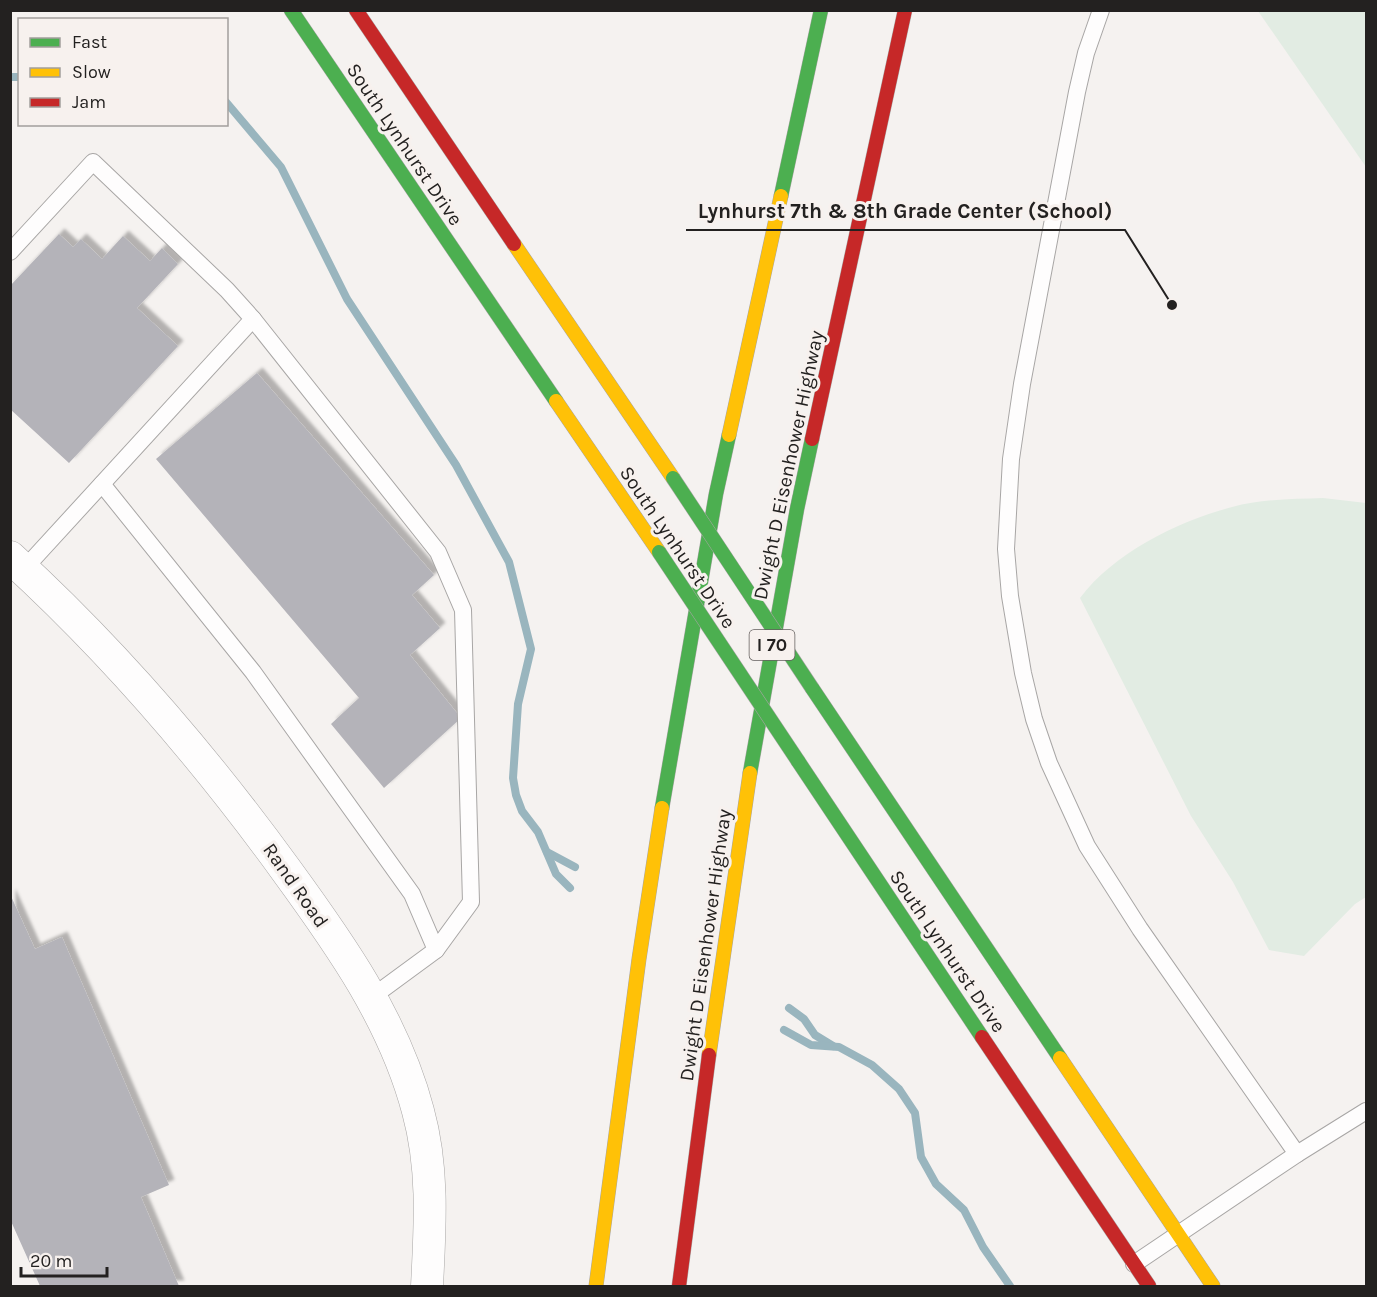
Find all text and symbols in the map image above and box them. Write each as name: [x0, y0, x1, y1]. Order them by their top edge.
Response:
legend: [18, 18, 228, 126]
text: Fast: [72, 31, 107, 53]
street label: South Lynhurst Drive: [342, 59, 467, 230]
text: Slow: [72, 61, 111, 83]
text: Jam: [72, 91, 106, 113]
callout: Lynhurst 7th & 8th Grade Center (School): [686, 191, 1125, 230]
text: Lynhurst 7th & 8th Grade Center (School): [698, 199, 1112, 223]
street label: Dwight D Eisenhower Highway: [749, 328, 828, 602]
street label: South Lynhurst Drive: [615, 462, 740, 633]
road number: I 70: [750, 630, 794, 660]
street label: Dwight D Eisenhower Highway: [675, 808, 736, 1083]
street label: Rand Road: [258, 839, 333, 932]
street label: South Lynhurst Drive: [885, 866, 1010, 1037]
scale bar: [21, 1240, 106, 1278]
text: 20 m: [30, 1250, 72, 1272]

